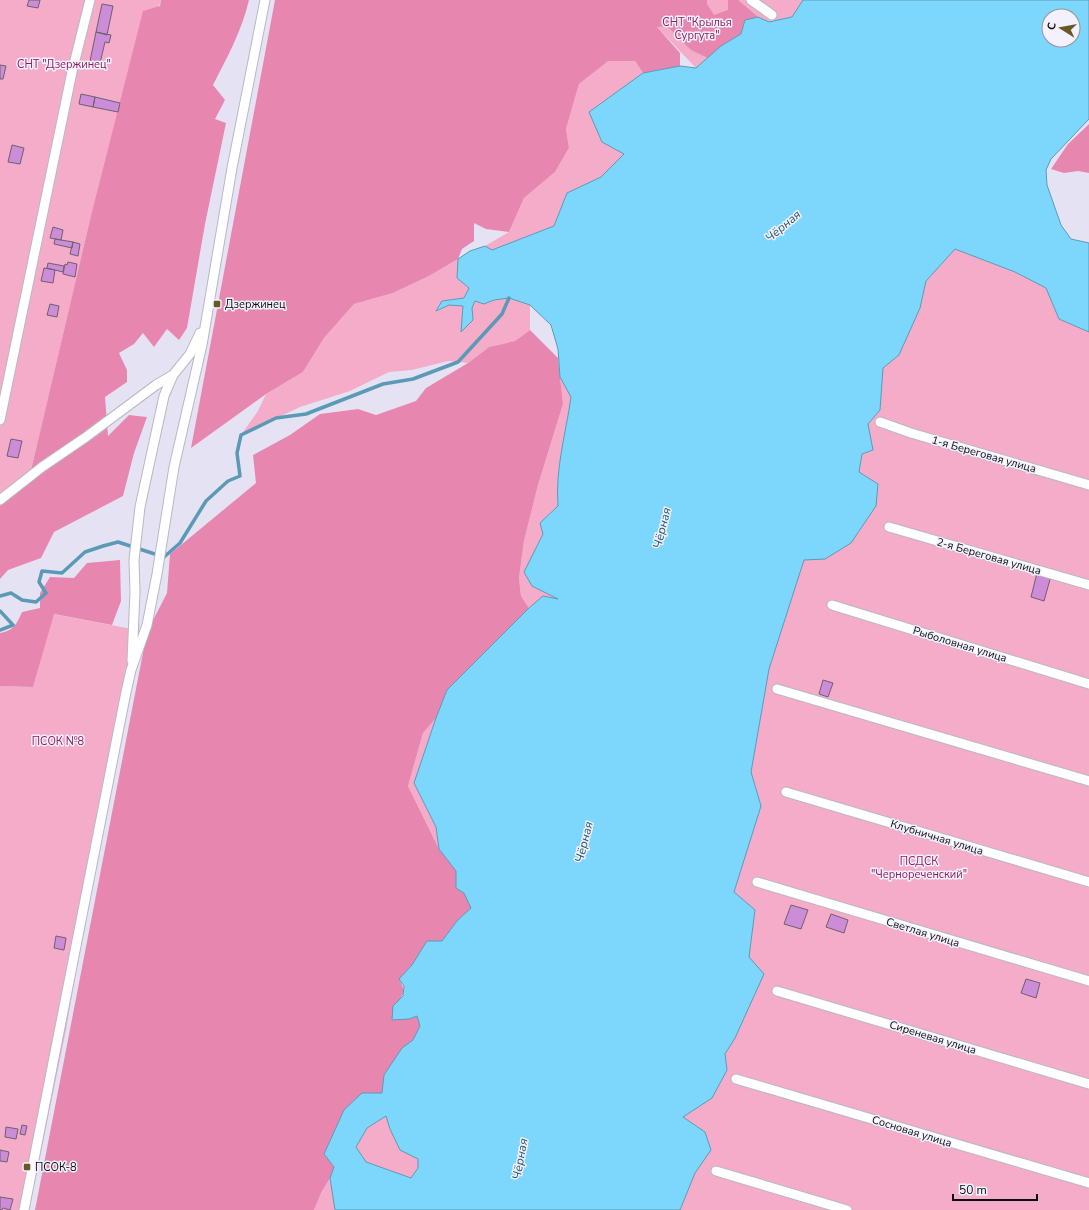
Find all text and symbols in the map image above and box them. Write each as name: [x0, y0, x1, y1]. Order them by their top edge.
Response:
north arrow: [1041, 8, 1081, 48]
park label: CНТ "Крылья Сургута": [662, 15, 732, 43]
text: С: [1044, 21, 1060, 31]
park label: СНТ "Дзержинец": [17, 57, 111, 72]
water label: Чёрная: [762, 206, 804, 246]
place label: Дзержинец: [225, 297, 286, 312]
marker: Дзержинец: [212, 299, 222, 309]
street label: 1-я Береговая улица: [930, 432, 1038, 477]
water label: Чёрная: [649, 506, 675, 550]
street label: 2-я Береговая улица: [935, 534, 1043, 579]
street label: Рыболовная улица: [911, 623, 1009, 666]
park label: ПСОК №8: [32, 734, 85, 749]
street label: Клубничная улица: [889, 816, 985, 859]
water label: Чёрная: [571, 820, 597, 864]
park label: ПСДСК "Чернореченский": [871, 854, 967, 882]
street label: Светлая улица: [884, 914, 961, 951]
street label: Сиреневая улица: [888, 1017, 978, 1058]
street label: Сосновая улица: [870, 1112, 954, 1151]
water label: Чёрная: [508, 1137, 532, 1181]
place label: ПСОК-8: [35, 1160, 77, 1175]
marker: ПСОК-8: [22, 1162, 32, 1172]
scale bar: [953, 1176, 1037, 1202]
text: 50 m: [959, 1182, 987, 1198]

